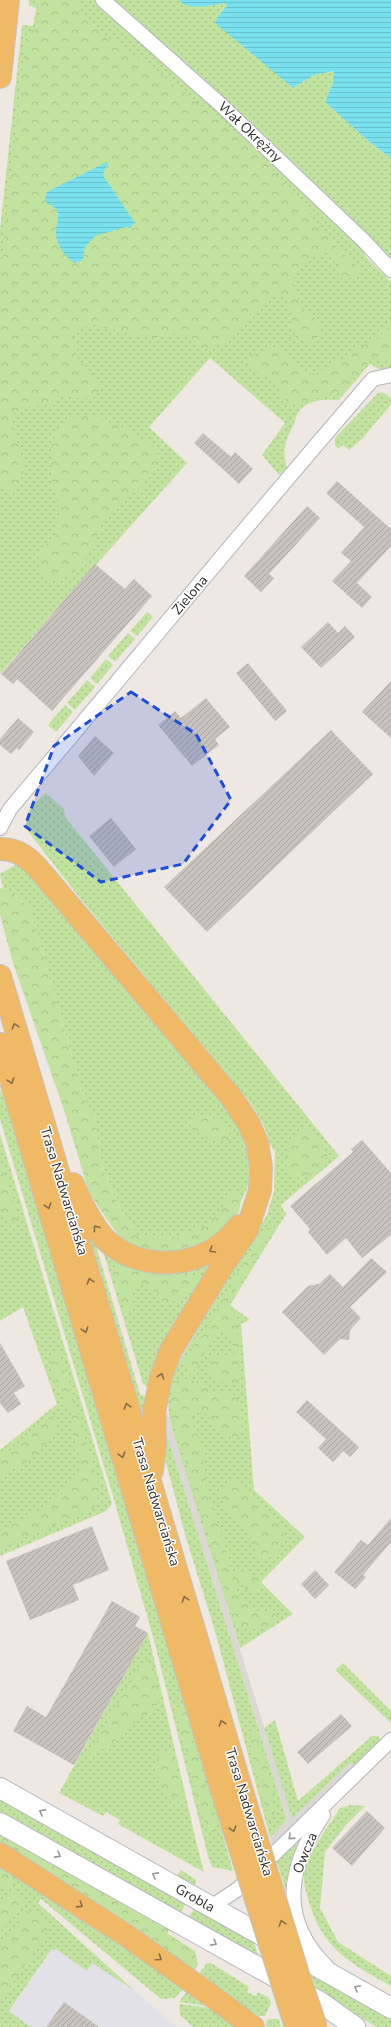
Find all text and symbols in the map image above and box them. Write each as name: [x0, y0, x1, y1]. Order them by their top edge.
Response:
street label: Wał Okrężny: [214, 97, 287, 167]
street label: Zielona: [168, 571, 212, 619]
one-way arrow: [11, 1022, 20, 1029]
one-way arrow: [6, 1078, 15, 1085]
street label: Trasa Nadwarciańska: [35, 1124, 93, 1258]
one-way arrow: [43, 1202, 52, 1209]
one-way arrow: [94, 1225, 101, 1232]
one-way arrow: [209, 1245, 216, 1252]
one-way arrow: [86, 1278, 95, 1285]
one-way arrow: [80, 1327, 89, 1334]
one-way arrow: [157, 1372, 165, 1379]
one-way arrow: [123, 1403, 132, 1410]
street label: Trasa Nadwarciańska: [127, 1435, 185, 1569]
one-way arrow: [117, 1451, 126, 1458]
one-way arrow: [181, 1596, 190, 1603]
one-way arrow: [218, 1720, 227, 1727]
street label: Trasa Nadwarciańska: [220, 1745, 278, 1879]
one-way arrow: [39, 1809, 46, 1816]
one-way arrow: [228, 1825, 237, 1832]
street label: Owcza: [288, 1830, 322, 1876]
one-way arrow: [288, 1833, 296, 1840]
one-way arrow: [54, 1851, 62, 1858]
one-way arrow: [152, 1873, 159, 1880]
street label: Grobla: [172, 1879, 218, 1917]
one-way arrow: [75, 1901, 82, 1908]
one-way arrow: [278, 1920, 287, 1927]
one-way arrow: [210, 1938, 217, 1945]
one-way arrow: [155, 1953, 162, 1961]
one-way arrow: [354, 1986, 361, 1993]

